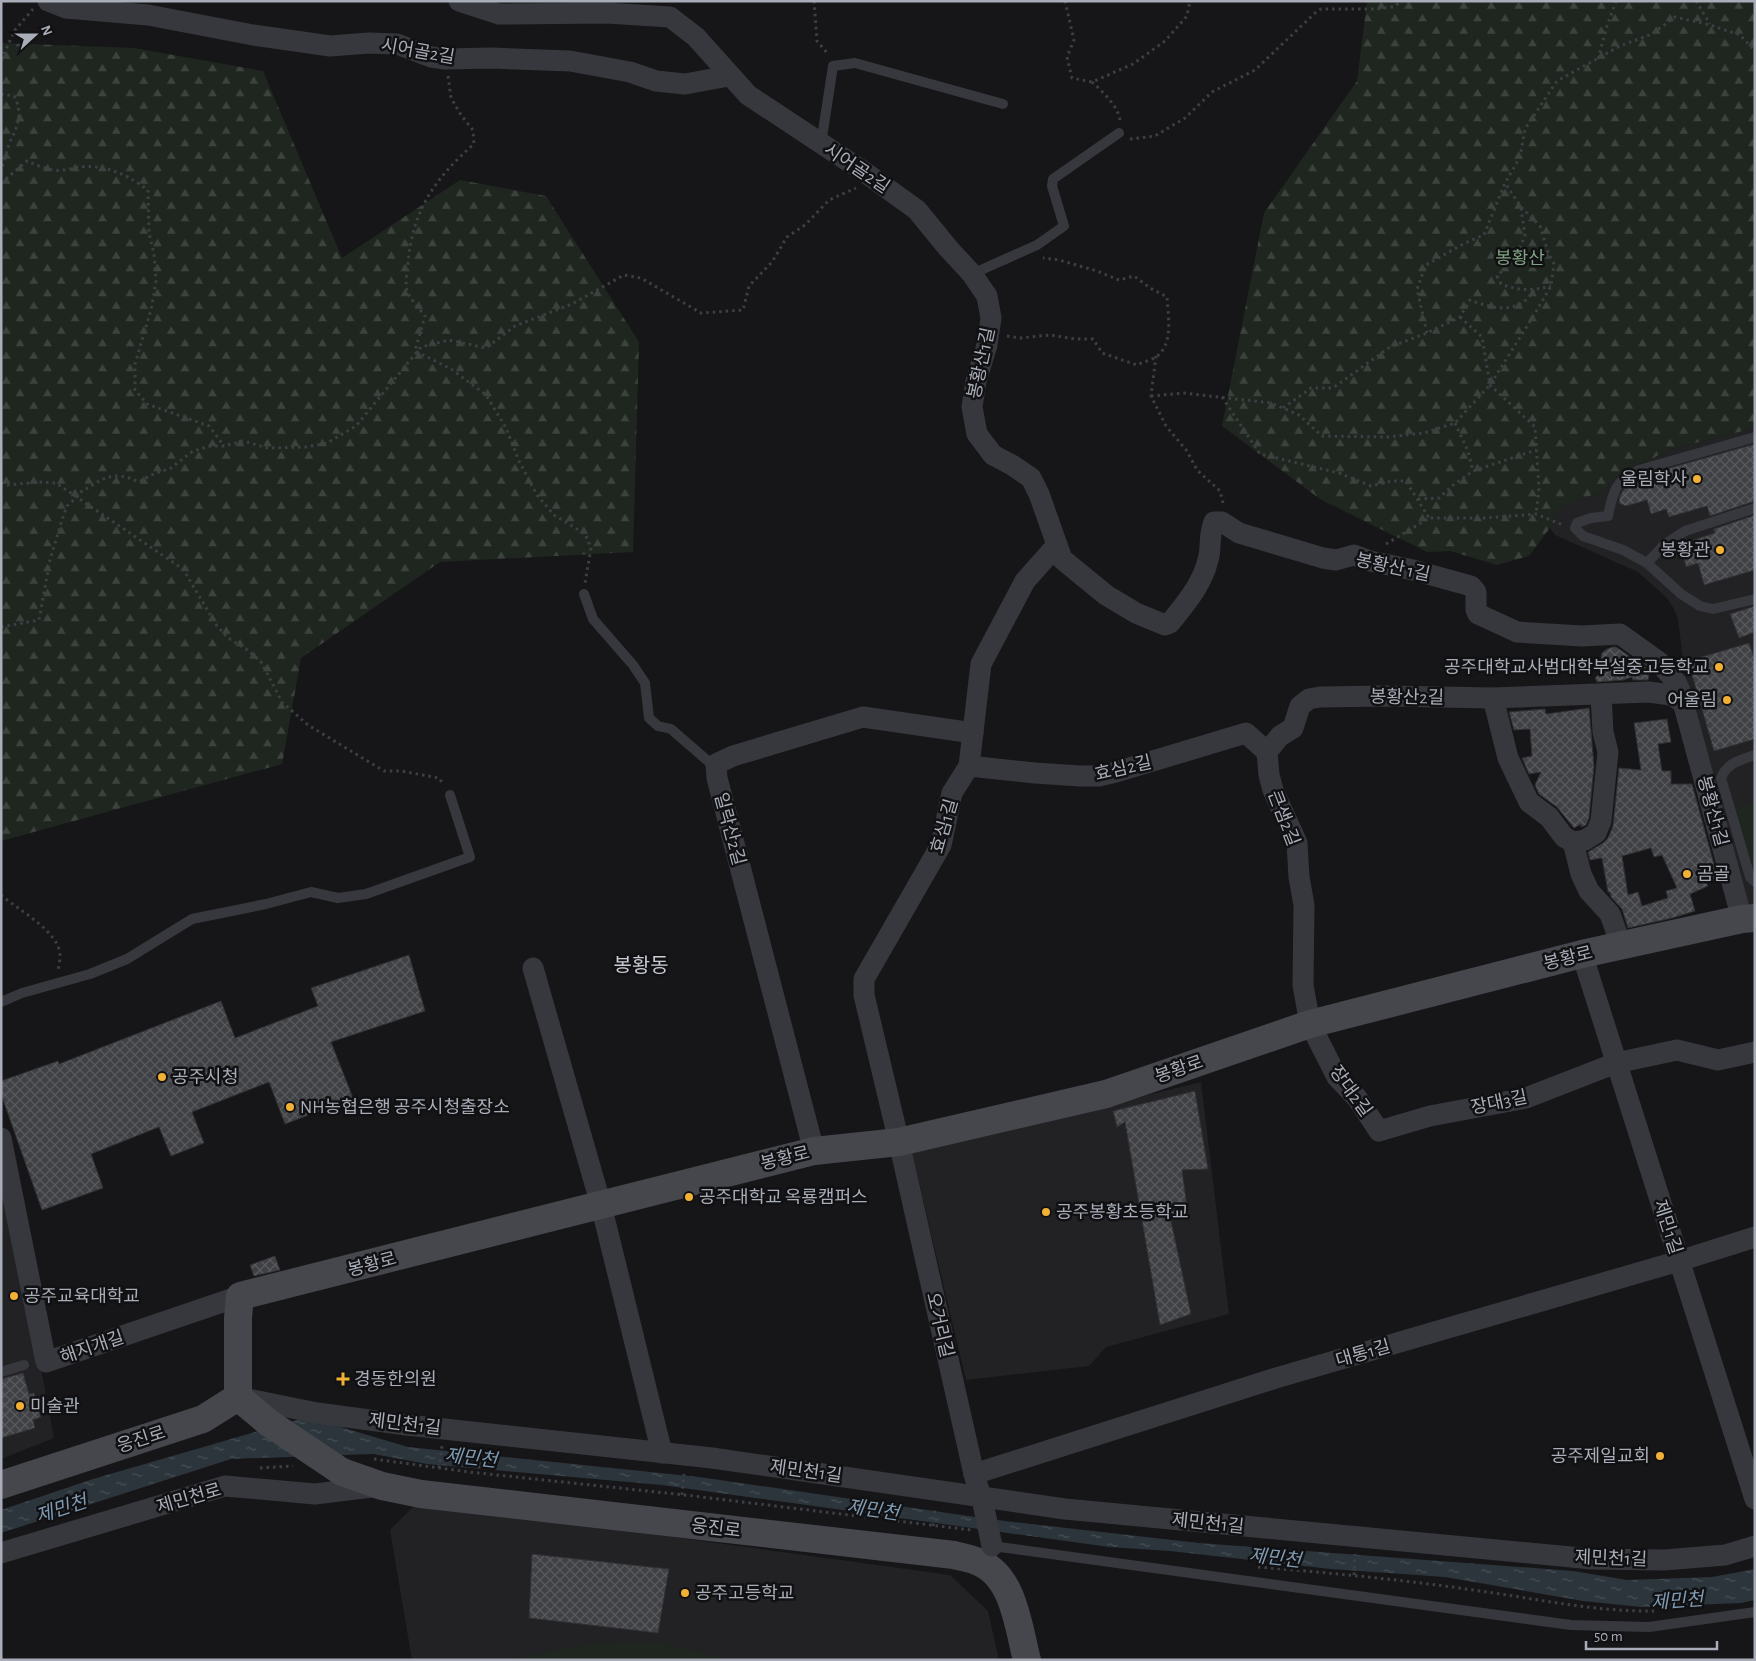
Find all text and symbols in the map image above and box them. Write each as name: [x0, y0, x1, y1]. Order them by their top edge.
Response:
north arrow: [10, 10, 60, 60]
text: N: [38, 24, 54, 38]
street label: 시어골2길: [380, 35, 456, 67]
street label: 시어골2길: [821, 139, 893, 197]
park label: 봉황산: [1495, 248, 1545, 268]
street label: 봉황산1길: [964, 325, 998, 401]
place label: 울림학사: [1621, 470, 1687, 489]
marker: 울림학사: [1691, 473, 1703, 485]
place label: 봉황관: [1660, 540, 1710, 560]
marker: 봉황관: [1714, 544, 1726, 556]
street label: 봉황산 1길: [1354, 549, 1432, 585]
place label: 공주대학교사범대학부설중고등학교: [1444, 657, 1709, 677]
marker: 공주대학교사범대학부설중고등학교: [1713, 661, 1725, 673]
street label: 봉황산2길: [1370, 686, 1444, 708]
place label: 어울림: [1667, 690, 1717, 710]
marker: 어울림: [1721, 694, 1733, 706]
street label: 효심2길: [1093, 752, 1153, 784]
street label: 봉황산1길: [1694, 773, 1732, 849]
street label: 큰샘2길: [1264, 787, 1304, 849]
street label: 일락산2길: [711, 791, 748, 868]
street label: 효심1길: [927, 796, 961, 856]
place label: 곰골: [1697, 865, 1730, 884]
marker: 곰골: [1681, 868, 1693, 880]
street label: 봉황로: [1541, 942, 1595, 974]
district label: 봉황동: [613, 955, 669, 976]
street label: 봉황로: [1152, 1051, 1206, 1087]
street label: 장대2길: [1326, 1062, 1376, 1120]
place label: 공주시청: [172, 1067, 238, 1087]
marker: 공주시청: [156, 1071, 168, 1083]
street label: 장대3길: [1469, 1086, 1529, 1118]
place label: NH농협은행 공주시청출장소: [300, 1097, 510, 1117]
marker: NH농협은행 공주시청출장소: [284, 1101, 296, 1113]
street label: 봉황로: [758, 1142, 812, 1174]
place label: 공주대학교 옥룡캠퍼스: [699, 1187, 868, 1207]
marker: 공주대학교 옥룡캠퍼스: [683, 1191, 695, 1203]
street label: 제민1길: [1650, 1197, 1686, 1257]
place label: 공주봉황초등학교: [1056, 1202, 1188, 1222]
marker: 공주봉황초등학교: [1040, 1206, 1052, 1218]
street label: 봉황로: [345, 1248, 399, 1280]
place label: 공주교육대학교: [24, 1287, 140, 1306]
marker: 공주교육대학교: [8, 1290, 20, 1302]
street label: 오거리길: [923, 1290, 957, 1360]
street label: 해지개길: [57, 1327, 127, 1367]
street label: 대통1길: [1334, 1337, 1393, 1370]
place label: 경동한의원: [354, 1369, 437, 1389]
marker: 경동한의원: [336, 1372, 350, 1386]
place label: 미술관: [30, 1396, 80, 1416]
marker: 미술관: [14, 1400, 26, 1412]
street label: 제민천1길: [368, 1410, 442, 1438]
street label: 웅진로: [115, 1423, 168, 1456]
water label: 제민천: [444, 1445, 500, 1471]
place label: 공주제일교회: [1551, 1446, 1650, 1466]
marker: 공주제일교회: [1654, 1450, 1666, 1462]
street label: 제민천1길: [769, 1456, 843, 1486]
street label: 제민천로: [154, 1479, 224, 1517]
water label: 제민천: [33, 1491, 91, 1527]
water label: 제민천: [845, 1496, 902, 1524]
street label: 제민천1길: [1171, 1509, 1245, 1537]
street label: 웅진로: [690, 1516, 742, 1541]
water label: 제민천: [1248, 1545, 1304, 1571]
street label: 제민천1길: [1574, 1547, 1648, 1569]
place label: 공주고등학교: [695, 1584, 794, 1603]
marker: 공주고등학교: [679, 1587, 691, 1599]
water label: 제민천: [1650, 1589, 1705, 1613]
scale bar: [1586, 1618, 1717, 1650]
text: 50 m: [1594, 1629, 1623, 1644]

